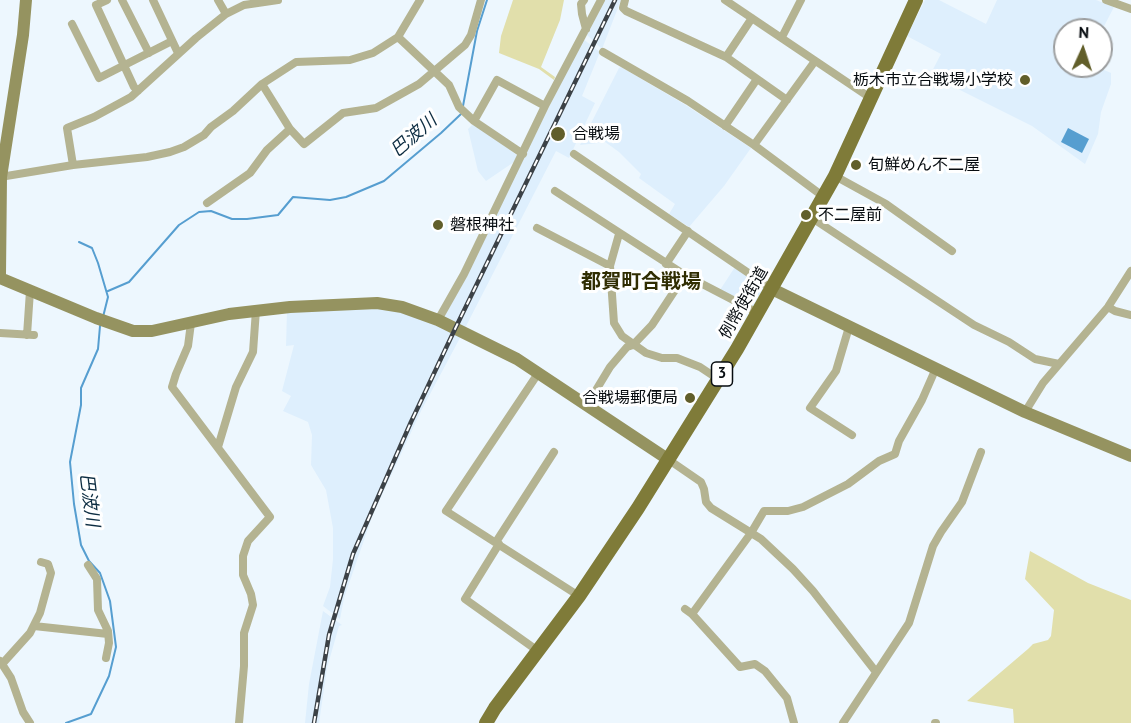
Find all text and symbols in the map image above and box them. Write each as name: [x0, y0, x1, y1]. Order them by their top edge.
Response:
north arrow: [1053, 18, 1113, 78]
text: N: [1078, 22, 1090, 42]
place label: 栃木市立合戦場小学校: [853, 70, 1013, 90]
marker: 栃木市立合戦場小学校: [1018, 73, 1032, 87]
water label: 巴波川: [387, 110, 441, 162]
place label: 合戦場: [572, 124, 620, 144]
marker: 合戦場: [549, 125, 567, 143]
place label: 旬鮮めん不二屋: [868, 155, 980, 175]
marker: 旬鮮めん不二屋: [849, 158, 863, 172]
place label: 不二屋前: [818, 205, 882, 225]
marker: 不二屋前: [799, 208, 813, 222]
place label: 磐根神社: [450, 215, 514, 235]
marker: 磐根神社: [431, 218, 445, 232]
street label: 例幣使街道: [716, 264, 772, 342]
district label: 都賀町合戦場: [581, 270, 701, 294]
road number: 3: [712, 362, 732, 386]
place label: 合戦場郵便局: [582, 388, 678, 408]
marker: 合戦場郵便局: [683, 391, 697, 405]
water label: 巴波川: [75, 472, 103, 528]

